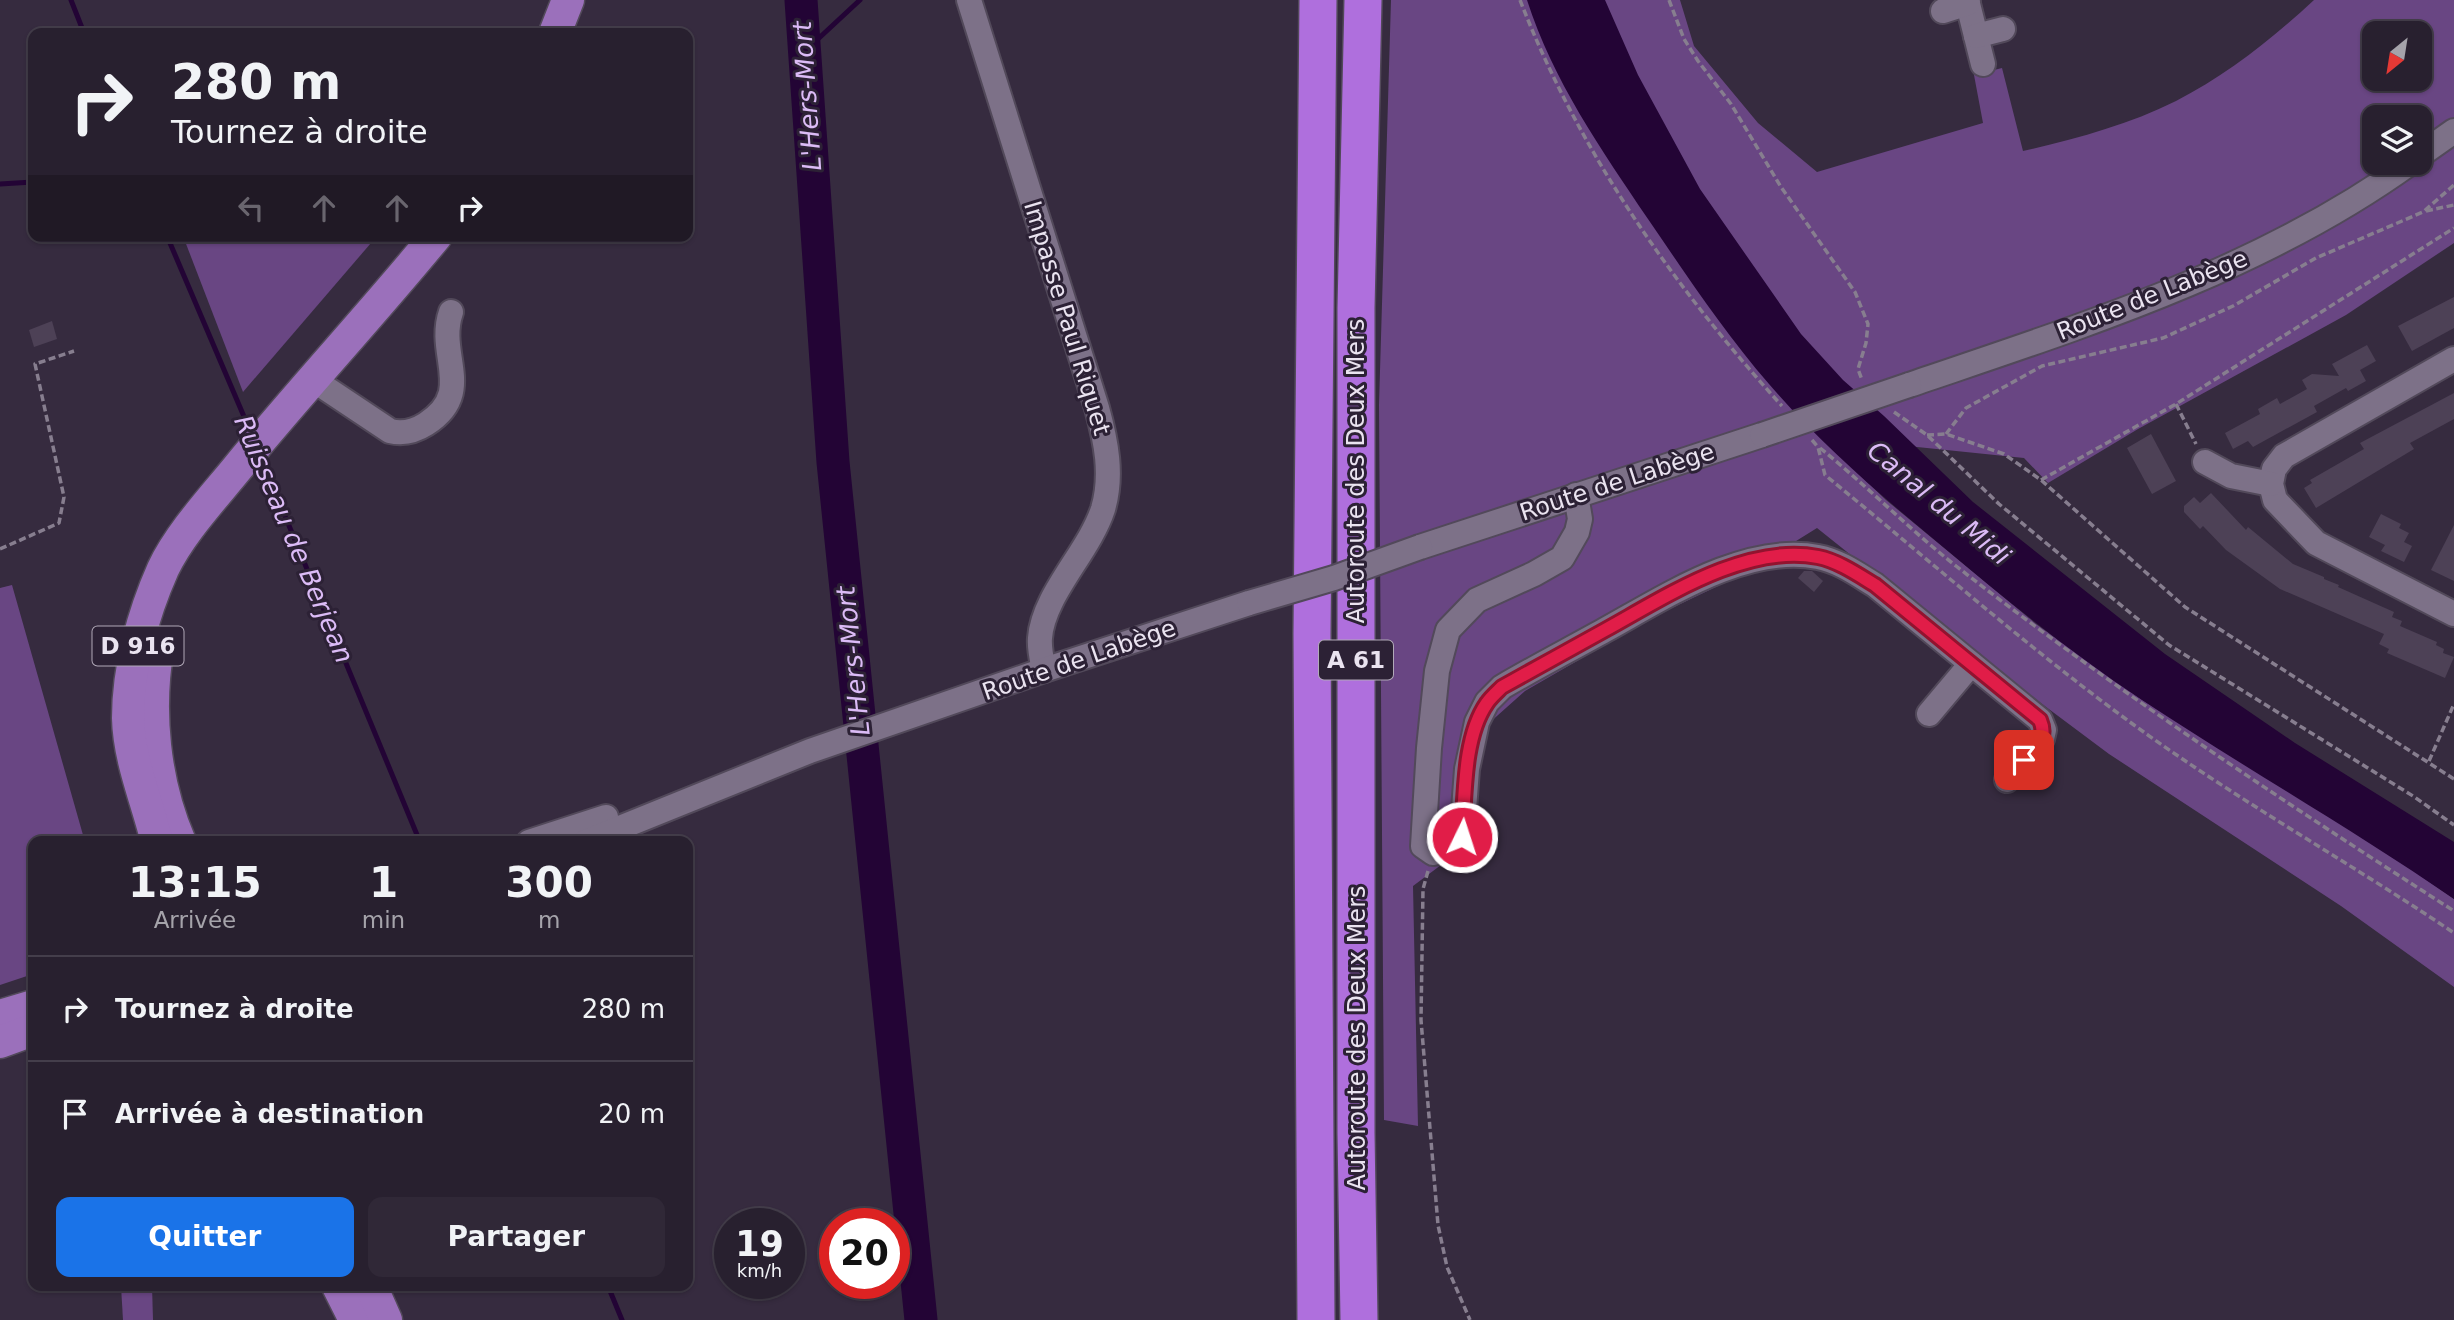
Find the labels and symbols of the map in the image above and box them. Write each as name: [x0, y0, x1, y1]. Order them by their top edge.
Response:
water label: L'Hers-Mort: [787, 19, 827, 172]
north arrow: [2362, 21, 2432, 91]
street label: Impasse Paul Riquet: [1018, 198, 1116, 438]
street label: Route de Labège: [2053, 244, 2251, 346]
street label: Autoroute des Deux Mers: [1342, 318, 1370, 624]
water label: Ruisseau de Berjean: [228, 411, 360, 667]
water label: Canal du Midi: [1862, 435, 2017, 572]
street label: Route de Labège: [1516, 437, 1718, 527]
water label: L'Hers-Mort: [830, 584, 876, 737]
street label: Route de Labège: [978, 614, 1180, 706]
road number: D 916: [92, 626, 184, 666]
road number: A 61: [1319, 640, 1393, 680]
pin: [1994, 730, 2054, 790]
position arrow: [1425, 800, 1499, 874]
street label: Autoroute des Deux Mers: [1343, 885, 1371, 1191]
speed limit sign: 20: [819, 1208, 910, 1299]

